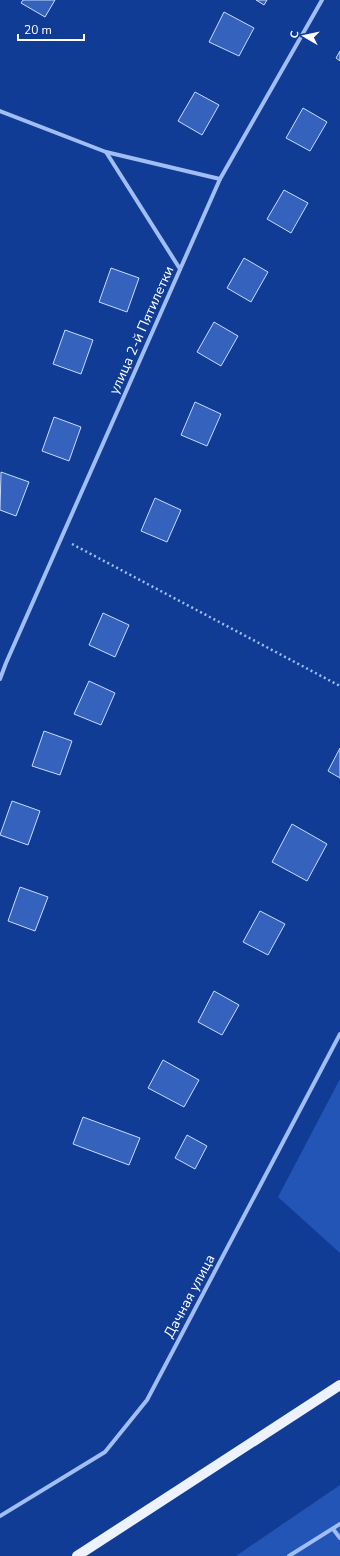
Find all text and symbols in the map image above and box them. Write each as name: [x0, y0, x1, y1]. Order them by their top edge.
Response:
scale bar: [18, 16, 84, 42]
north arrow: [284, 16, 324, 56]
text: 20 m: [24, 22, 52, 38]
text: С: [287, 29, 303, 39]
street label: улица 2-й Пятилетки: [105, 263, 178, 397]
street label: Дачная улица: [159, 1251, 219, 1341]

